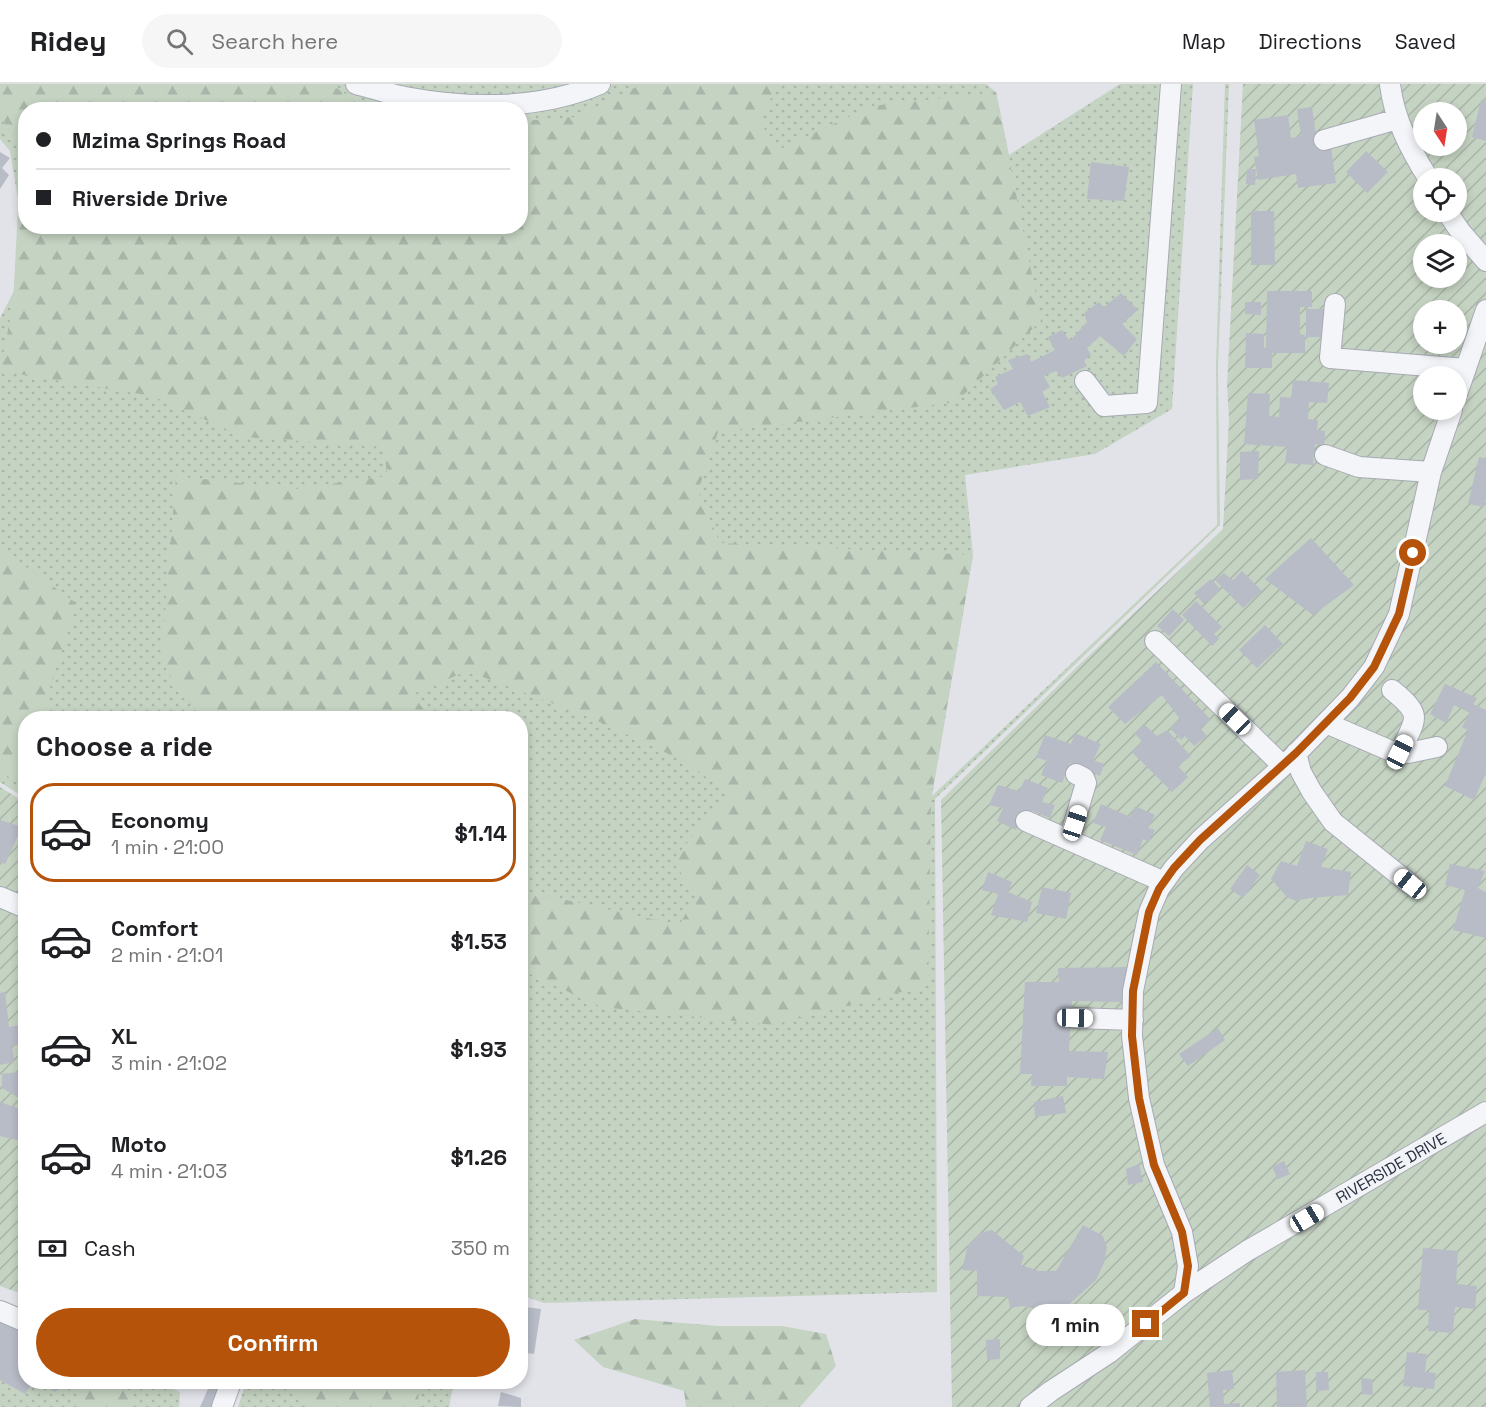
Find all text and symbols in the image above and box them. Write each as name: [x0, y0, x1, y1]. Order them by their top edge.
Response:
search box: [142, 14, 562, 68]
text: Ridey: [30, 23, 106, 59]
icon: search: [163, 25, 196, 58]
text: Search here: [211, 27, 338, 55]
text: Map: [1182, 28, 1226, 55]
text: Directions: [1259, 28, 1362, 55]
text: Saved: [1395, 28, 1456, 55]
north arrow: [1413, 102, 1467, 156]
map controls: [1413, 102, 1467, 420]
text: Mzima Springs Road: [72, 126, 286, 154]
button: locate: [1413, 168, 1467, 222]
text: Riverside Drive: [72, 184, 228, 212]
button: layers: [1413, 234, 1467, 288]
button: +: [1413, 300, 1467, 354]
button: −: [1413, 366, 1467, 420]
route start: [1399, 539, 1426, 566]
car: [1216, 700, 1254, 738]
text: Choose a ride: [36, 729, 213, 764]
car: [1384, 732, 1416, 772]
car: [1061, 803, 1089, 843]
icon: car: [39, 806, 93, 860]
text: Economy: [111, 806, 209, 834]
text: $1.14: [454, 819, 507, 847]
text: 1 min · 21:00: [111, 834, 224, 860]
car: [1390, 866, 1430, 902]
icon: car: [39, 914, 93, 968]
text: Comfort: [111, 914, 199, 942]
text: $1.53: [451, 927, 507, 955]
text: 2 min · 21:01: [111, 942, 223, 968]
car: [1057, 1009, 1093, 1027]
icon: car: [39, 1022, 93, 1076]
text: XL: [111, 1022, 137, 1050]
text: $1.93: [450, 1035, 507, 1063]
text: 3 min · 21:02: [111, 1050, 227, 1076]
street label: RIVERSIDE DRIVE: [1332, 1128, 1450, 1208]
icon: car: [39, 1130, 93, 1184]
text: Moto: [111, 1130, 167, 1158]
text: $1.26: [451, 1143, 507, 1171]
text: 4 min · 21:03: [111, 1158, 227, 1184]
car: [1287, 1201, 1327, 1235]
icon: cash: [36, 1232, 69, 1265]
text: Cash: [84, 1234, 136, 1262]
text: 350 m: [451, 1235, 510, 1261]
callout: 1 min: [1026, 1303, 1125, 1345]
button: Confirm: [36, 1308, 510, 1377]
route end: [1132, 1310, 1159, 1337]
text: 1 min: [1051, 1312, 1100, 1338]

